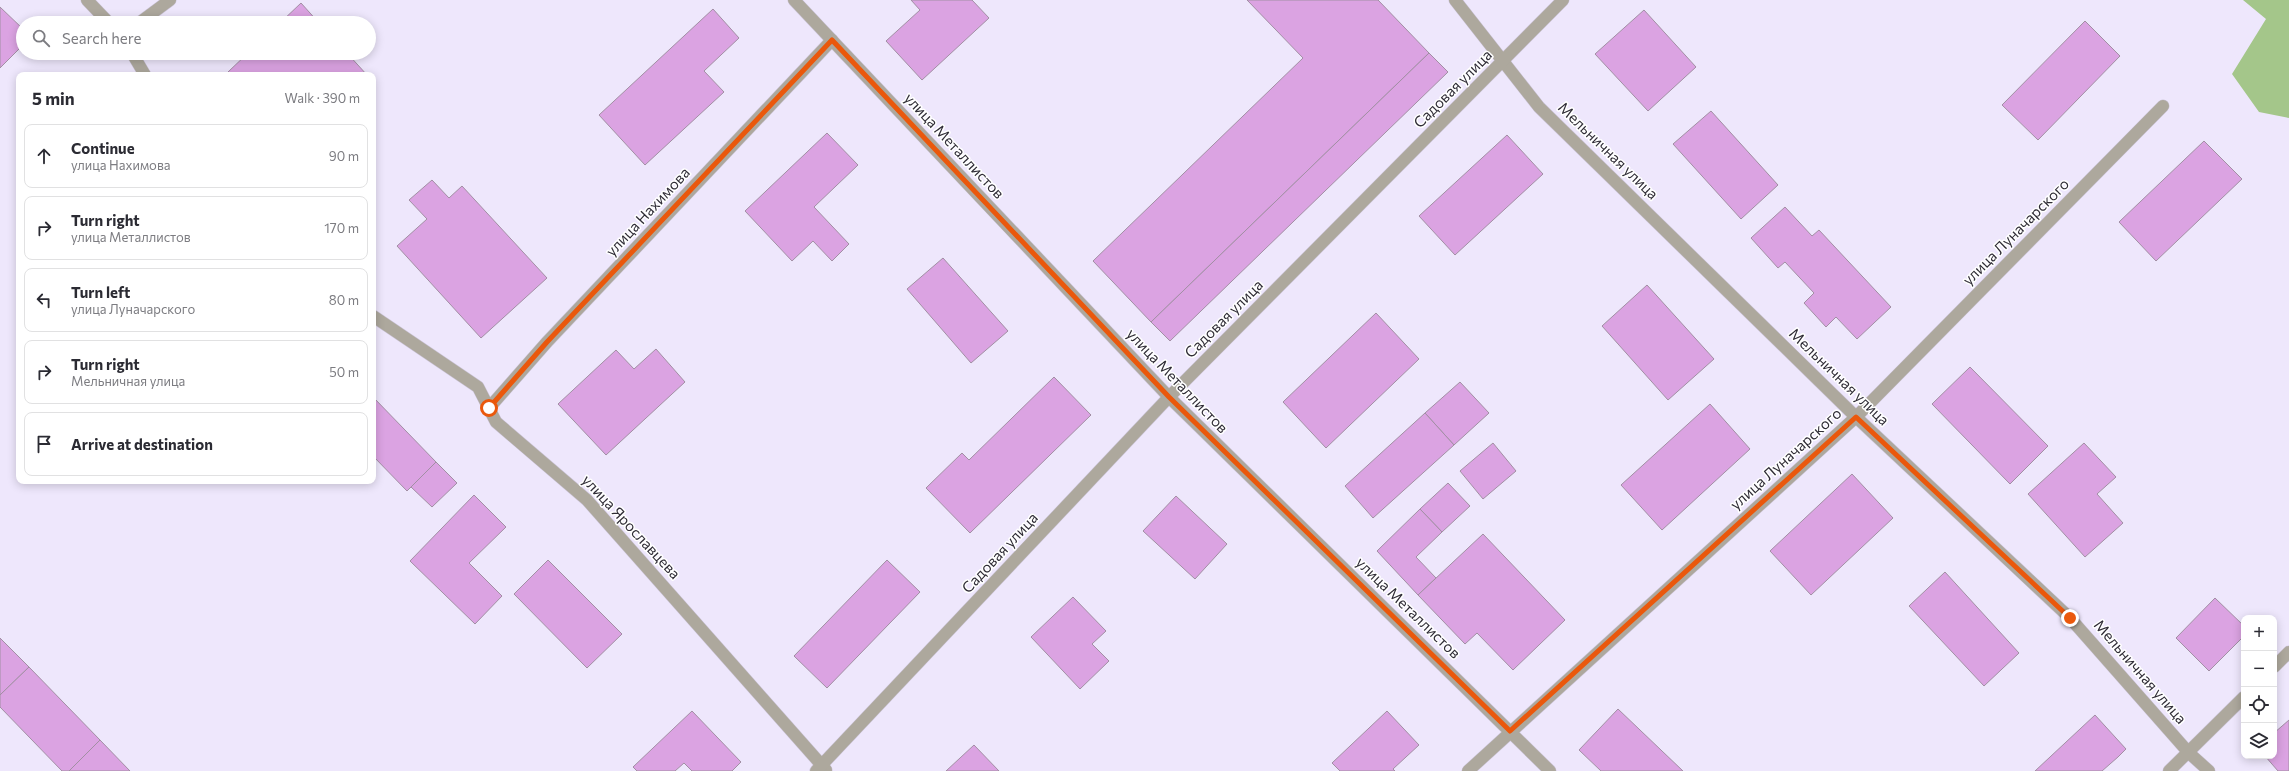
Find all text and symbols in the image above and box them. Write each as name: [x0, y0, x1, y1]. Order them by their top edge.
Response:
search box: [16, 16, 376, 60]
icon: search: [30, 27, 52, 49]
text: Search here: [62, 29, 141, 47]
street label: Садовая улица: [1409, 45, 1495, 131]
text: 5 min: [32, 88, 75, 109]
street label: улица Металлистов: [901, 89, 1008, 202]
text: Walk · 390 m: [285, 90, 360, 106]
street label: Мельничная улица: [1555, 98, 1662, 203]
text: Continue: [71, 139, 135, 157]
icon: ahead: [33, 145, 55, 167]
text: 90 m: [329, 148, 359, 164]
text: улица Нахимова: [71, 157, 171, 173]
street label: улица Нахимова: [602, 163, 693, 259]
street label: улица Луначарского: [1958, 174, 2072, 288]
text: Turn right: [71, 211, 140, 229]
icon: right: [33, 217, 55, 239]
text: 170 m: [324, 220, 359, 236]
text: улица Металлистов: [71, 229, 191, 245]
street label: Садовая улица: [1180, 275, 1266, 361]
text: Turn left: [71, 283, 130, 301]
icon: left: [33, 289, 55, 311]
text: 80 m: [329, 292, 359, 308]
text: улица Луначарского: [71, 301, 195, 317]
street label: улица Металлистов: [1123, 324, 1232, 436]
street label: Мельничная улица: [1786, 324, 1893, 429]
text: Turn right: [71, 355, 140, 373]
icon: right: [33, 361, 55, 383]
text: 50 m: [329, 364, 359, 380]
text: Мельничная улица: [71, 373, 185, 389]
route start: [480, 399, 498, 417]
street label: улица Луначарского: [1726, 404, 1845, 513]
icon: arrive: [33, 433, 55, 455]
text: Arrive at destination: [71, 435, 213, 453]
street label: улица Ярославцева: [579, 471, 685, 582]
street label: Садовая улица: [957, 508, 1041, 596]
street label: улица Металлистов: [1353, 553, 1465, 662]
route end: [2061, 609, 2079, 627]
map controls: [2241, 615, 2277, 759]
button: +: [2241, 615, 2277, 651]
street label: Мельничная улица: [2091, 616, 2191, 727]
button: −: [2241, 651, 2277, 687]
button: locate: [2241, 687, 2277, 723]
button: layers: [2241, 723, 2277, 759]

